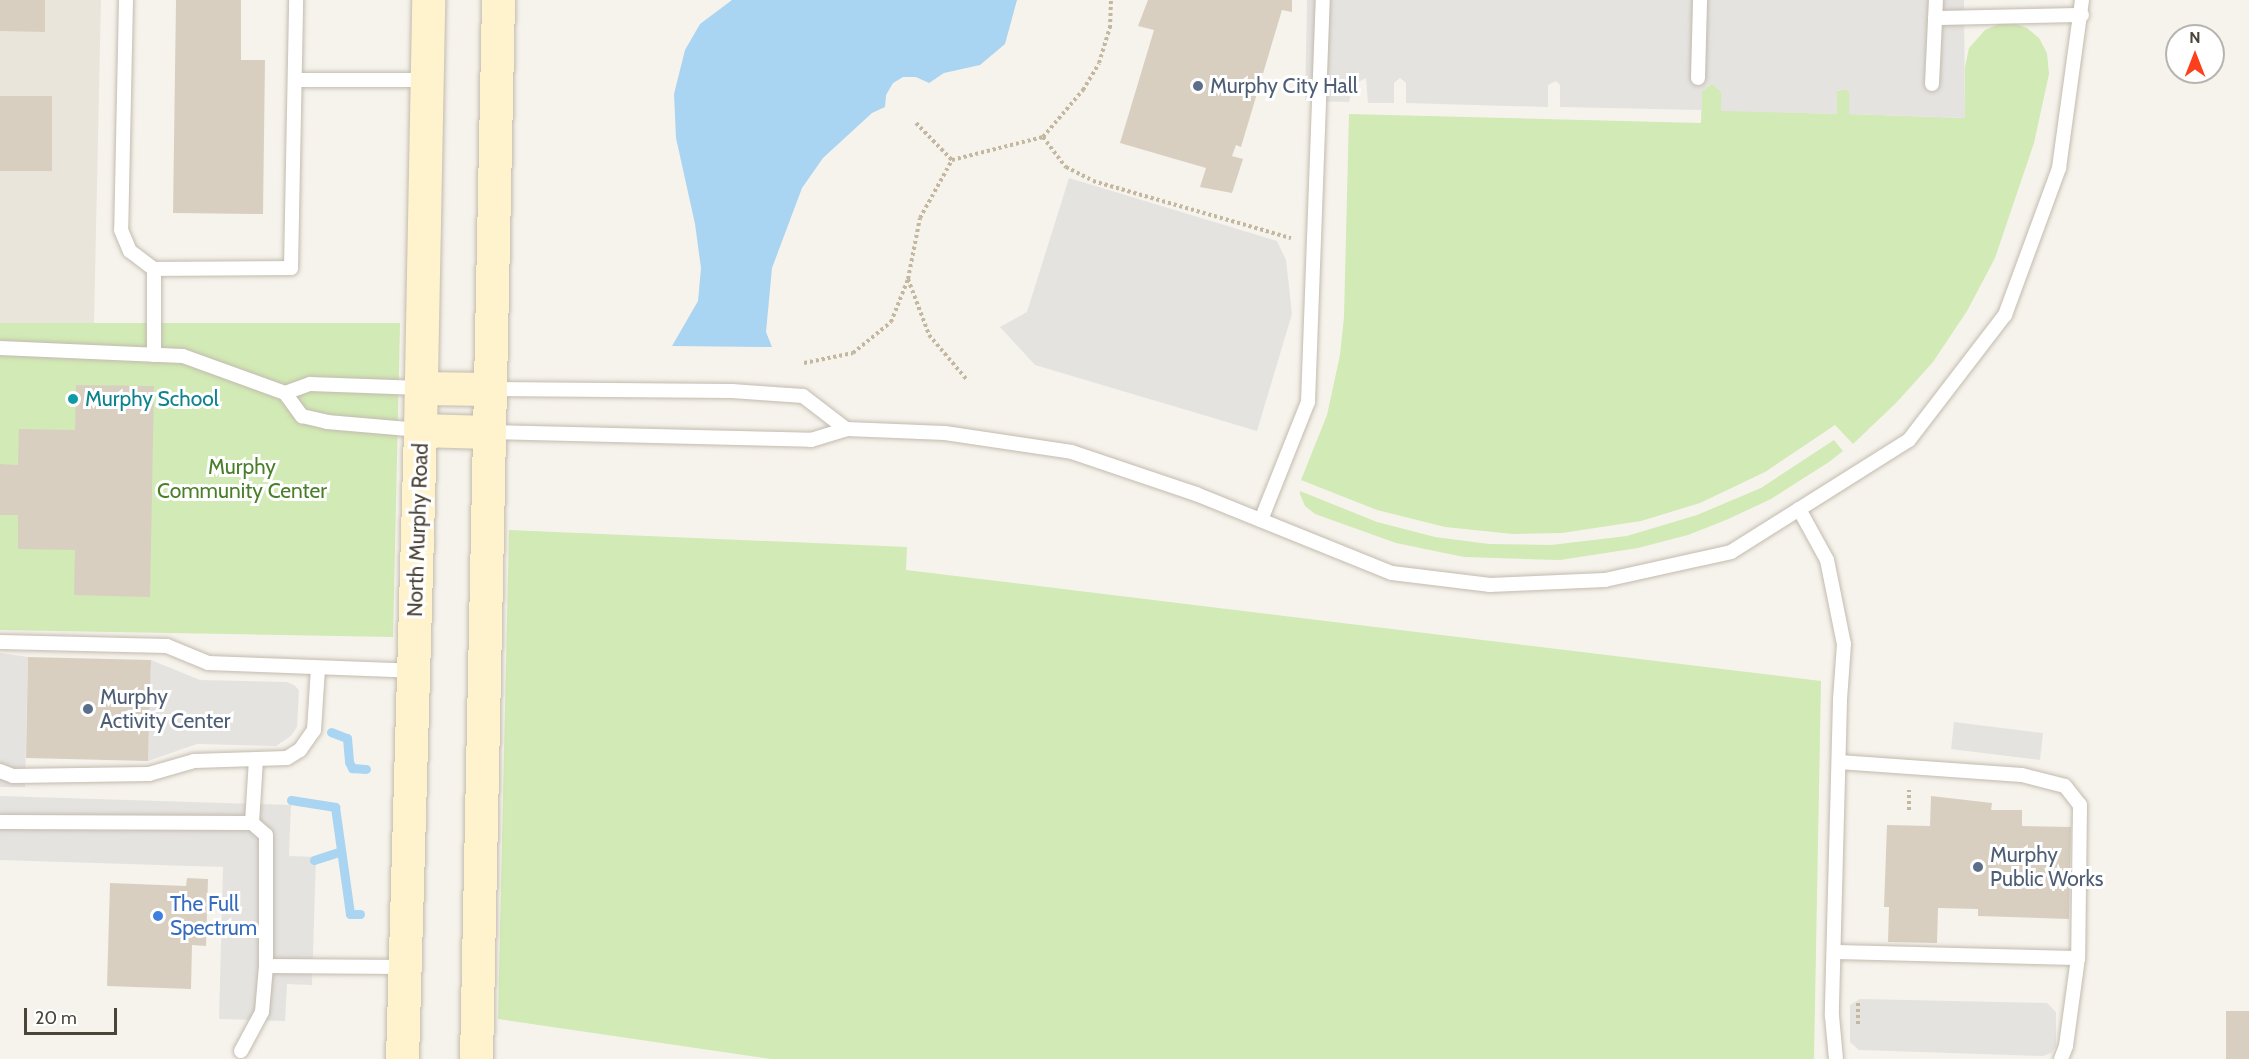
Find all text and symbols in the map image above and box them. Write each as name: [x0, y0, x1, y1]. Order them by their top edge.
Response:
north arrow: [2165, 24, 2225, 84]
text: N: [2189, 28, 2201, 47]
place label: Murphy City Hall: [1210, 73, 1358, 99]
marker: Murphy City Hall: [1191, 79, 1205, 93]
place label: Murphy School: [85, 386, 219, 412]
marker: Murphy School: [66, 392, 80, 406]
street label: North Murphy Road: [402, 443, 434, 617]
park label: Murphy Community Center: [157, 454, 327, 504]
place label: Murphy Activity Center: [100, 684, 230, 734]
marker: Murphy Activity Center: [81, 702, 95, 716]
place label: Murphy Public Works: [1990, 842, 2104, 892]
marker: Murphy Public Works: [1971, 860, 1985, 874]
place label: The Full Spectrum: [170, 891, 257, 941]
marker: The Full Spectrum: [151, 909, 165, 923]
scale bar: [27, 996, 120, 1034]
text: 20 m: [35, 1007, 77, 1029]

